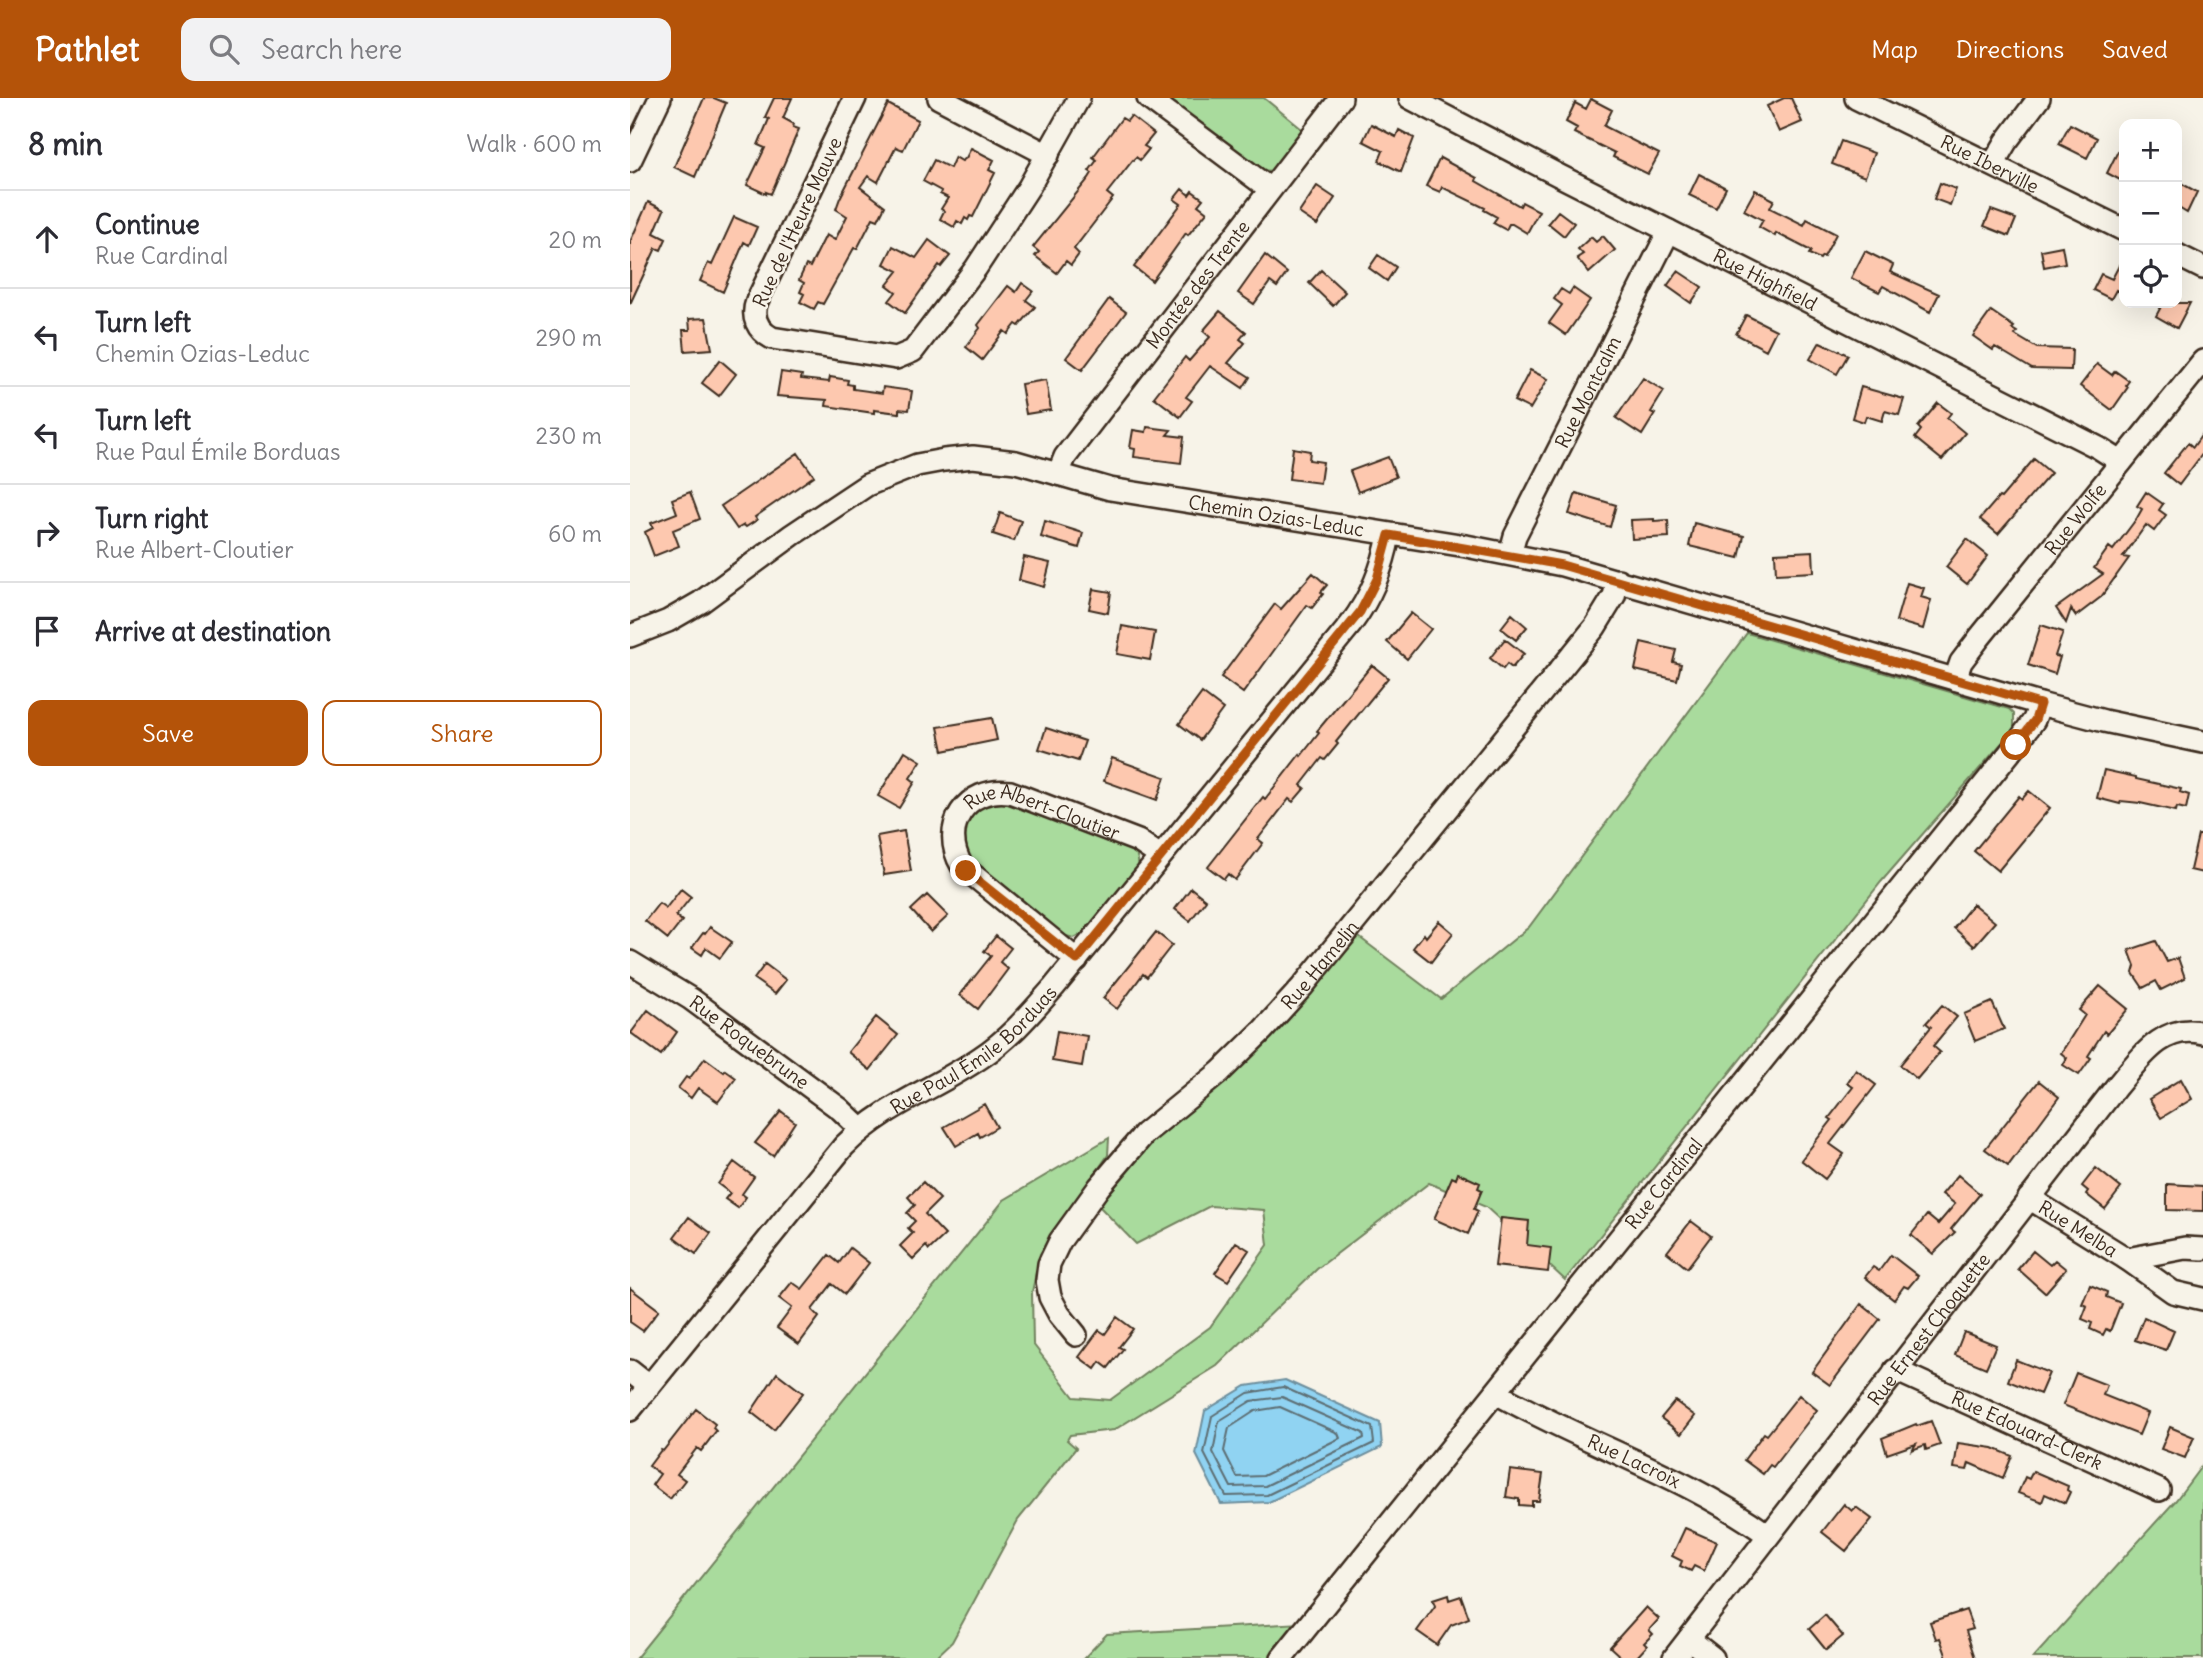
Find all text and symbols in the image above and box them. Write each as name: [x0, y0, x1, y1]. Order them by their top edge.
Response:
search box: [181, 18, 671, 81]
text: Pathlet: [35, 28, 139, 70]
icon: search: [205, 30, 243, 68]
text: Search here: [261, 33, 402, 66]
text: Map: [1871, 34, 1918, 64]
text: Directions: [1956, 34, 2064, 64]
text: Saved: [2102, 34, 2168, 64]
map controls: [2119, 119, 2182, 308]
button: +: [2119, 119, 2182, 182]
text: 8 min: [28, 125, 103, 163]
text: Walk · 600 m: [467, 129, 602, 158]
street label: Rue Iberville: [1936, 129, 2043, 198]
street label: Rue de l'Heure Mauve: [747, 133, 847, 311]
button: −: [2119, 182, 2182, 245]
text: Continue: [95, 208, 200, 241]
street label: Montée des Trente: [1141, 215, 1255, 354]
icon: ahead: [28, 220, 66, 258]
text: 20 m: [549, 225, 602, 254]
text: Rue Cardinal: [95, 241, 228, 270]
street label: Rue Highfield: [1709, 243, 1821, 316]
button: locate: [2119, 245, 2182, 308]
text: Turn left: [95, 306, 191, 339]
icon: left: [28, 318, 66, 356]
text: 290 m: [535, 323, 602, 352]
street label: Rue Montcalm: [1549, 332, 1626, 452]
text: Chemin Ozias-Leduc: [95, 339, 310, 368]
text: Turn left: [95, 404, 191, 437]
icon: left: [28, 416, 66, 454]
text: 230 m: [536, 421, 602, 450]
text: Rue Paul Émile Borduas: [95, 437, 340, 466]
street label: Rue Wolfe: [2039, 478, 2111, 560]
street label: Chemin Ozias-Leduc: [1187, 490, 1366, 542]
text: Turn right: [95, 502, 208, 535]
icon: right: [28, 514, 66, 552]
text: 60 m: [548, 519, 602, 548]
text: Rue Albert-Cloutier: [95, 535, 294, 564]
icon: arrive: [28, 612, 66, 650]
text: Arrive at destination: [95, 615, 331, 648]
button: Save: [28, 700, 308, 766]
button: Share: [322, 700, 602, 766]
route start: [2000, 729, 2031, 760]
street label: Rue Albert-Cloutier: [959, 779, 1124, 845]
route end: [950, 855, 981, 886]
street label: Rue Hamelin: [1276, 915, 1364, 1014]
street label: Rue Paul Émile Borduas: [886, 980, 1062, 1119]
street label: Rue Roquebrune: [685, 990, 814, 1094]
street label: Rue Cardinal: [1620, 1133, 1707, 1234]
street label: Rue Melba: [2034, 1195, 2122, 1262]
street label: Rue Ernest Choquette: [1862, 1248, 1995, 1410]
street label: Rue Edouard-Clerk: [1948, 1385, 2107, 1475]
street label: Rue Lacroix: [1584, 1429, 1685, 1493]

